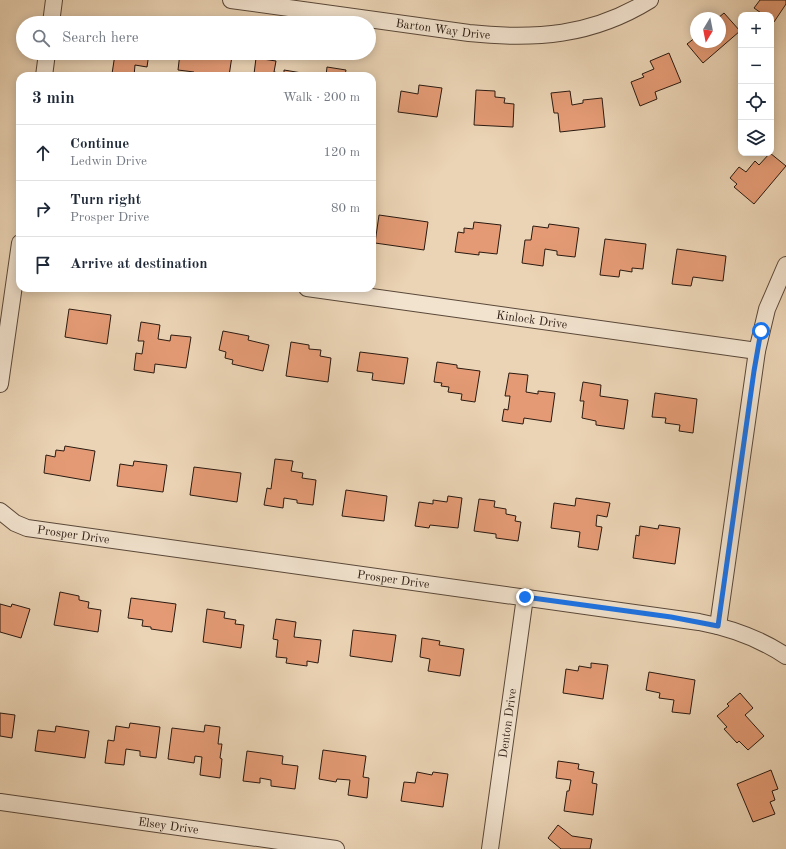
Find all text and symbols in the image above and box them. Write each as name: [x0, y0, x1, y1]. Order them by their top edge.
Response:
north arrow: [690, 12, 726, 48]
map controls: [738, 12, 774, 156]
button: +: [738, 12, 774, 48]
search box: [16, 16, 376, 60]
street label: Barton Way Drive: [395, 18, 491, 42]
icon: search: [30, 27, 52, 49]
text: Search here: [62, 31, 139, 46]
button: −: [738, 48, 774, 84]
button: locate: [738, 84, 774, 120]
text: 3 min: [32, 90, 75, 107]
text: Walk · 200 m: [283, 91, 360, 104]
button: layers: [738, 120, 774, 156]
text: Continue: [70, 137, 129, 152]
icon: ahead: [32, 142, 54, 164]
text: 120 m: [323, 146, 360, 159]
text: Ledwin Drive: [70, 155, 147, 168]
text: Turn right: [70, 193, 141, 208]
icon: right: [32, 198, 54, 220]
text: 80 m: [331, 202, 360, 215]
text: Prosper Drive: [70, 211, 149, 224]
icon: arrive: [32, 254, 54, 276]
text: Arrive at destination: [70, 257, 208, 272]
street label: Kinlock Drive: [495, 310, 568, 331]
route start: [752, 322, 770, 340]
street label: Prosper Drive: [36, 524, 111, 547]
street label: Prosper Drive: [356, 569, 431, 591]
route end: [516, 588, 534, 606]
street label: Denton Drive: [498, 687, 519, 759]
street label: Elsey Drive: [137, 816, 200, 837]

